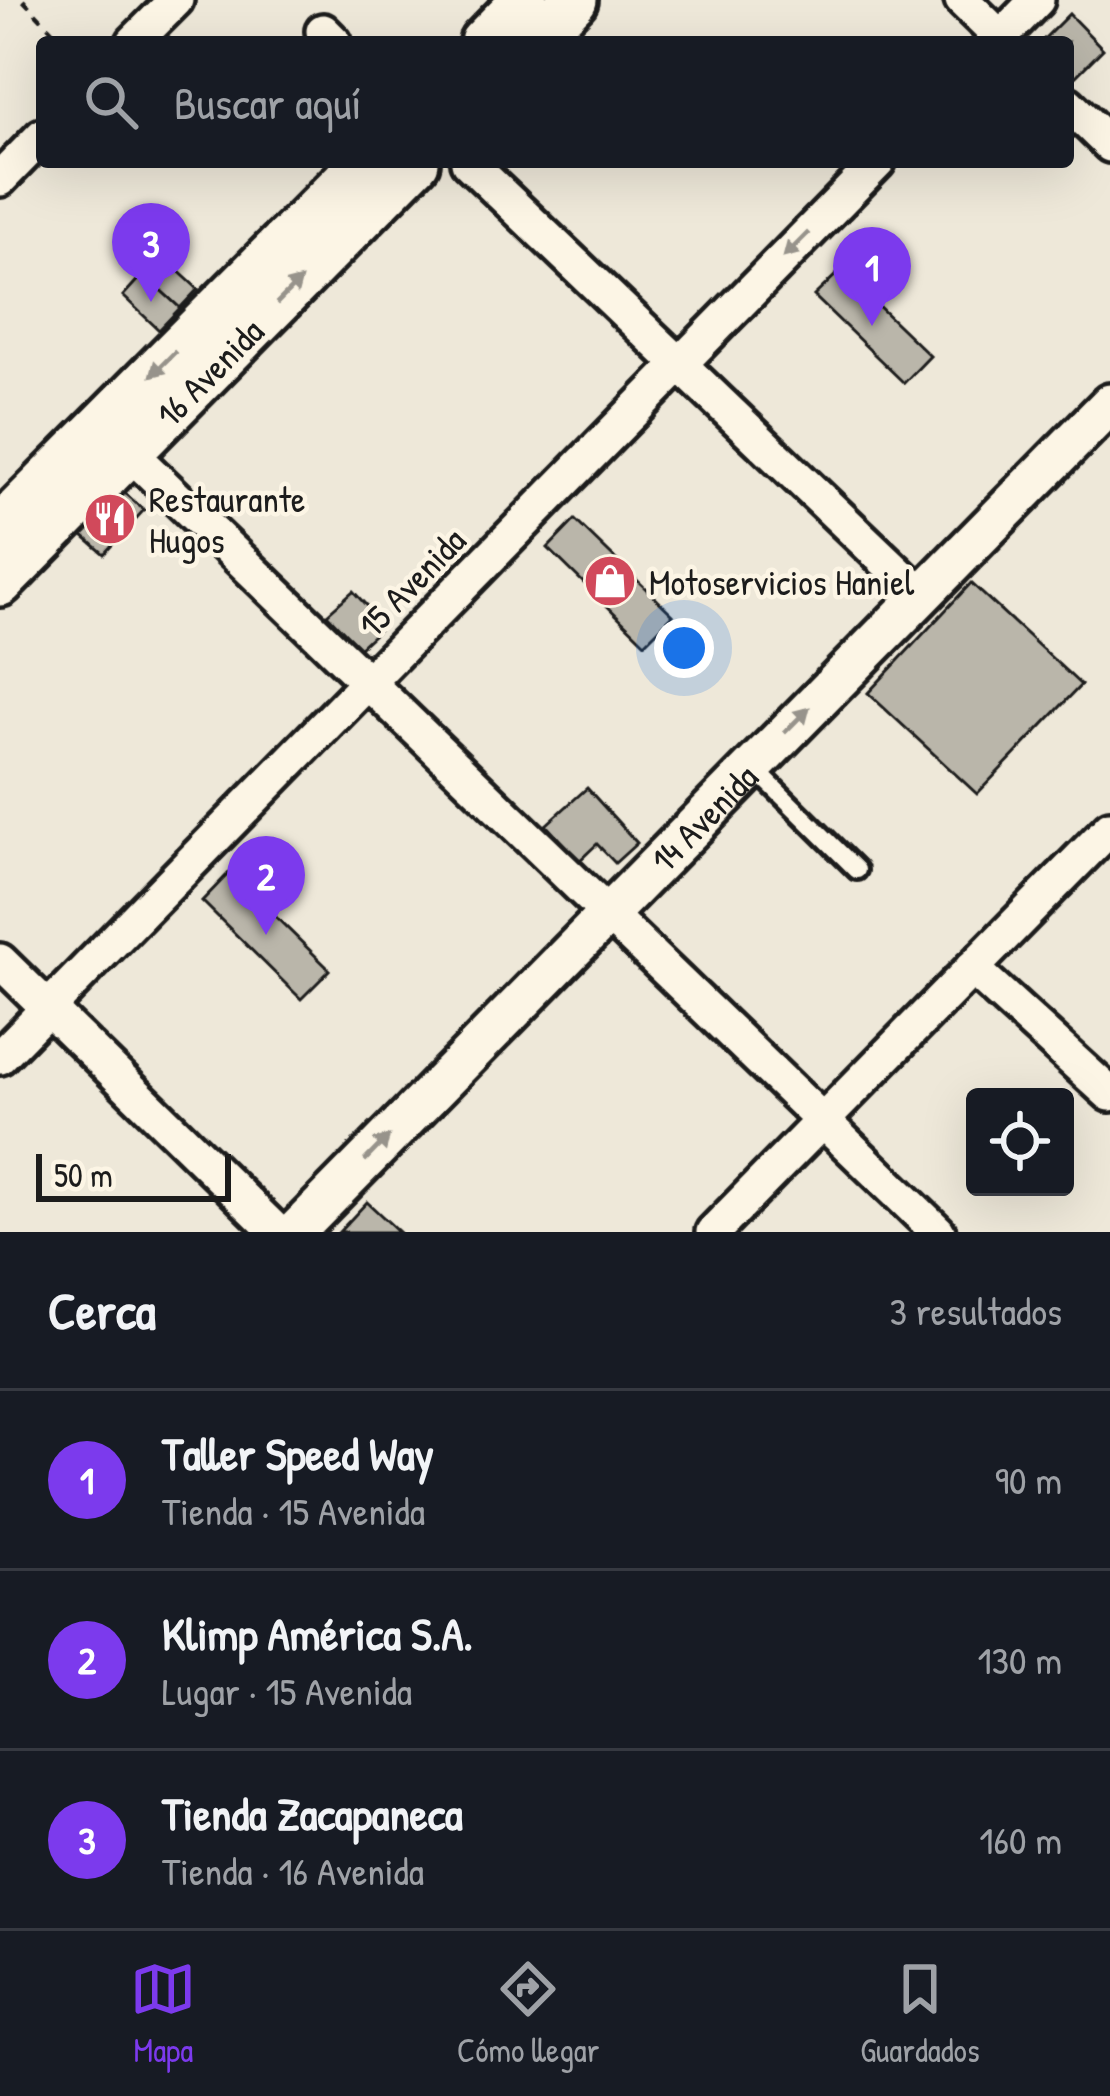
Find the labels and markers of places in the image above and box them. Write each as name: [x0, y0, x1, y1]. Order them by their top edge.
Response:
pin: 3: [112, 203, 190, 302]
pin: 1: [833, 227, 911, 326]
place label: Restaurante Hugos: [149, 474, 305, 564]
restaurant icon: Restaurante Hugos: [82, 491, 138, 547]
shop icon: Motoservicios Haniel: [582, 553, 638, 609]
place label: Motoservicios Haniel: [649, 557, 915, 606]
pin: 2: [227, 836, 305, 935]

